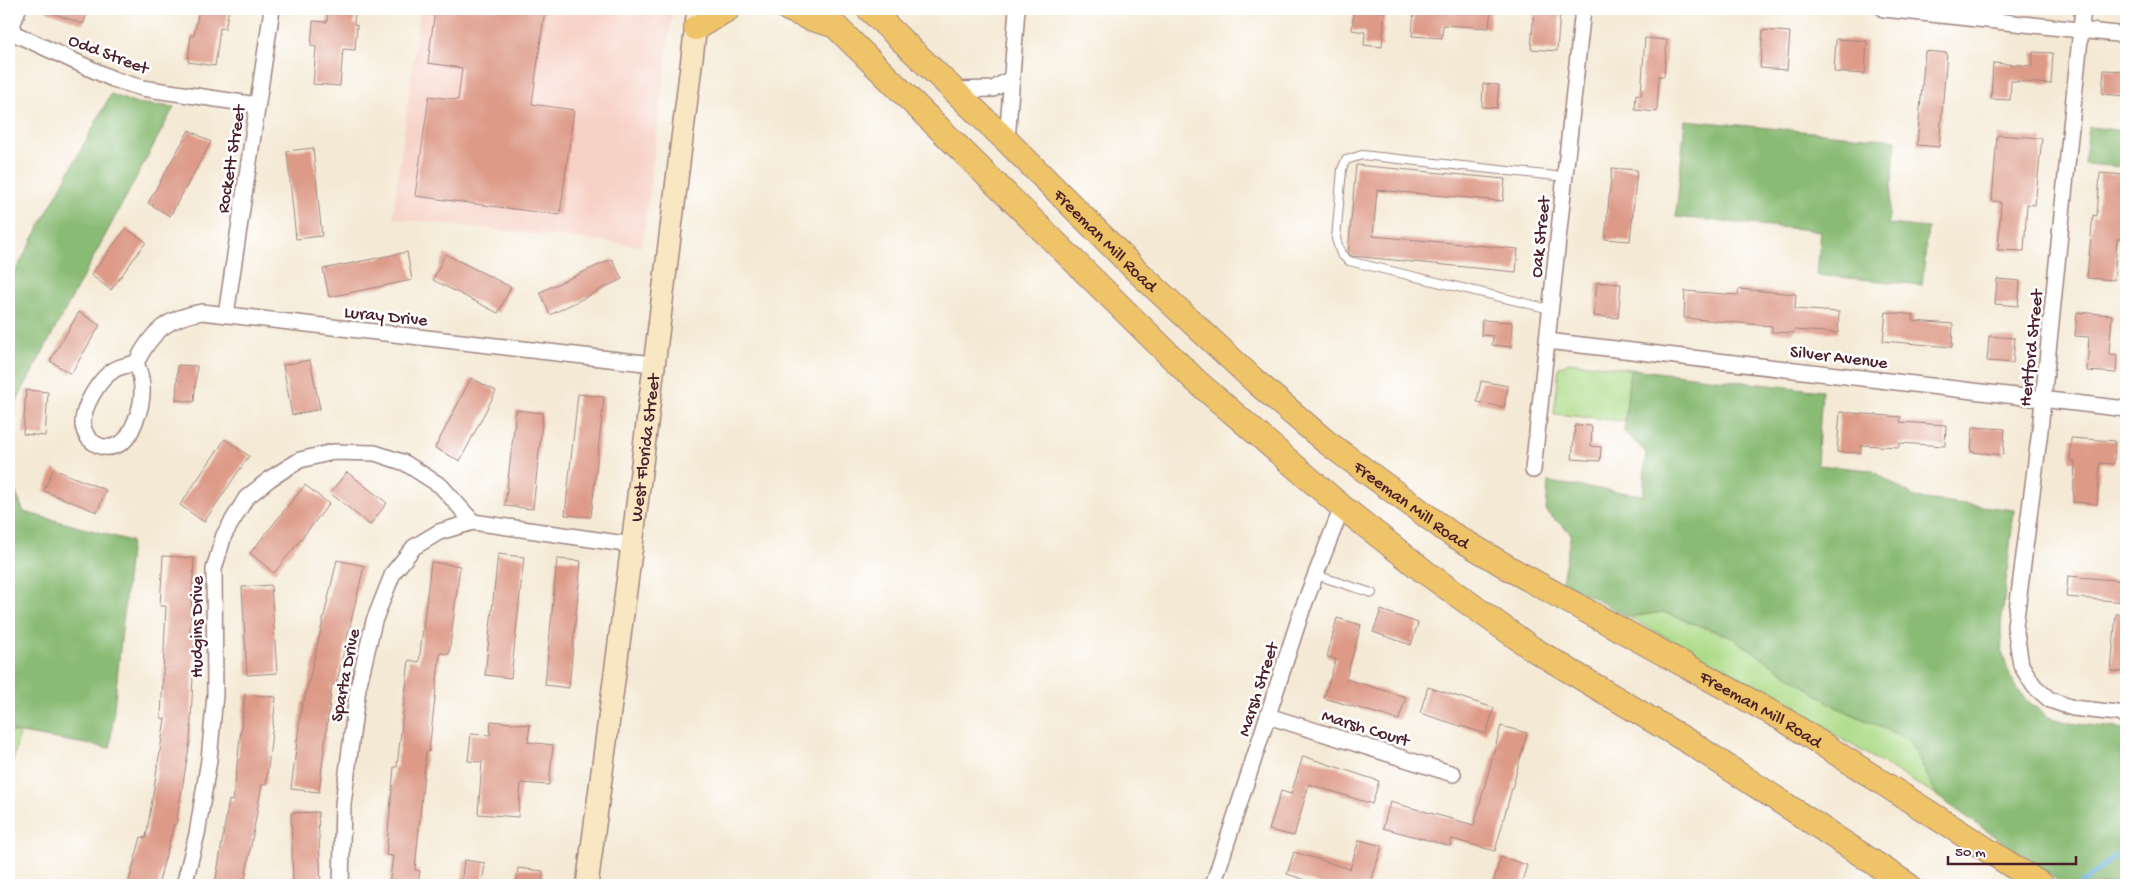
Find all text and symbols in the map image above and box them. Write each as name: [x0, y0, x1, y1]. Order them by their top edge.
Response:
street label: Odd Street: [65, 30, 153, 81]
street label: Rockett Street: [214, 102, 252, 215]
street label: Freeman Mill Road: [1047, 185, 1162, 299]
street label: Oak Street: [1527, 194, 1556, 279]
street label: Hertford Street: [2016, 287, 2049, 408]
street label: Luray Drive: [343, 303, 429, 332]
street label: Silver Avenue: [1789, 342, 1889, 375]
street label: West Florida Street: [627, 371, 666, 523]
street label: Freeman Mill Road: [1348, 457, 1474, 556]
street label: Hudgins Drive: [188, 575, 209, 678]
street label: Sparta Drive: [327, 626, 366, 724]
street label: Marsh Street: [1234, 639, 1285, 739]
street label: Freeman Mill Road: [1694, 667, 1826, 755]
street label: Marsh Court: [1319, 706, 1413, 753]
scale bar: [1948, 834, 2075, 866]
text: 50 m: [1955, 844, 1986, 862]

